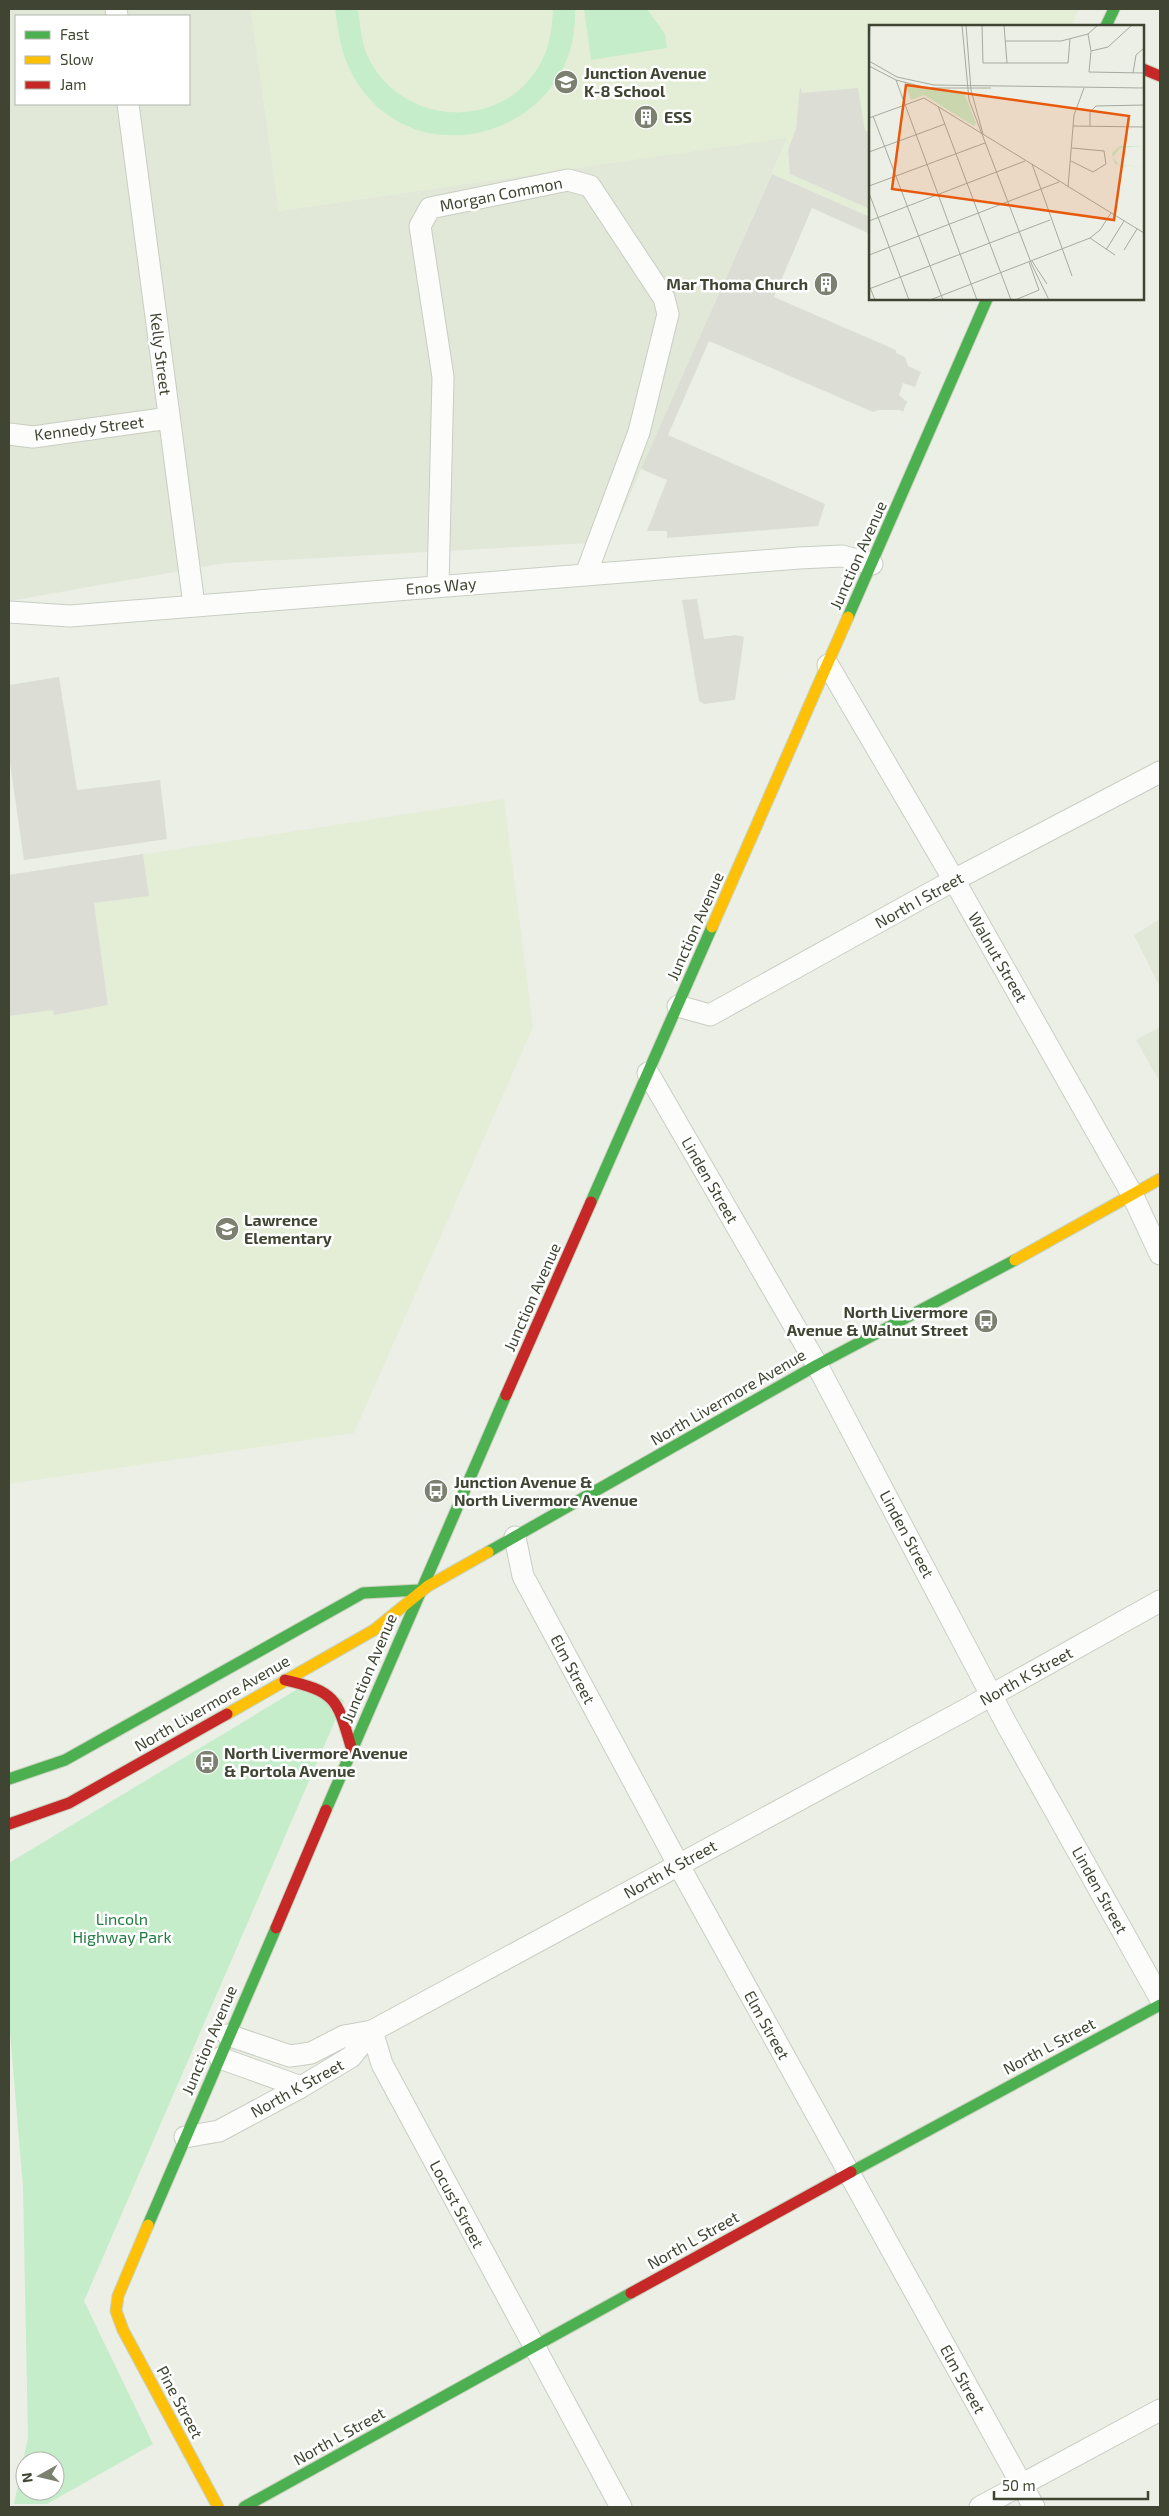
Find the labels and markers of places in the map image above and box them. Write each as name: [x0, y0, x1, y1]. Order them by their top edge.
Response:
place label: Junction Avenue K-8 School: [584, 63, 707, 100]
school or university icon: Junction Avenue K-8 School: [553, 69, 579, 95]
building icon: ESS: [633, 104, 659, 130]
place label: ESS: [664, 107, 692, 126]
building icon: Mar Thoma Church: [813, 271, 839, 297]
place label: Mar Thoma Church: [666, 274, 808, 293]
place label: Lawrence Elementary: [244, 1210, 332, 1248]
school or university icon: Lawrence Elementary: [214, 1216, 240, 1242]
place label: North Livermore Avenue & Walnut Street: [787, 1302, 968, 1339]
bus stop icon: North Livermore Avenue & Walnut Street: [973, 1308, 999, 1334]
place label: Junction Avenue & North Livermore Avenue: [454, 1472, 638, 1509]
bus stop icon: Junction Avenue & North Livermore Avenue: [423, 1478, 449, 1504]
place label: North Livermore Avenue & Portola Avenue: [224, 1743, 408, 1780]
bus stop icon: North Livermore Avenue & Portola Avenue: [194, 1749, 220, 1775]

